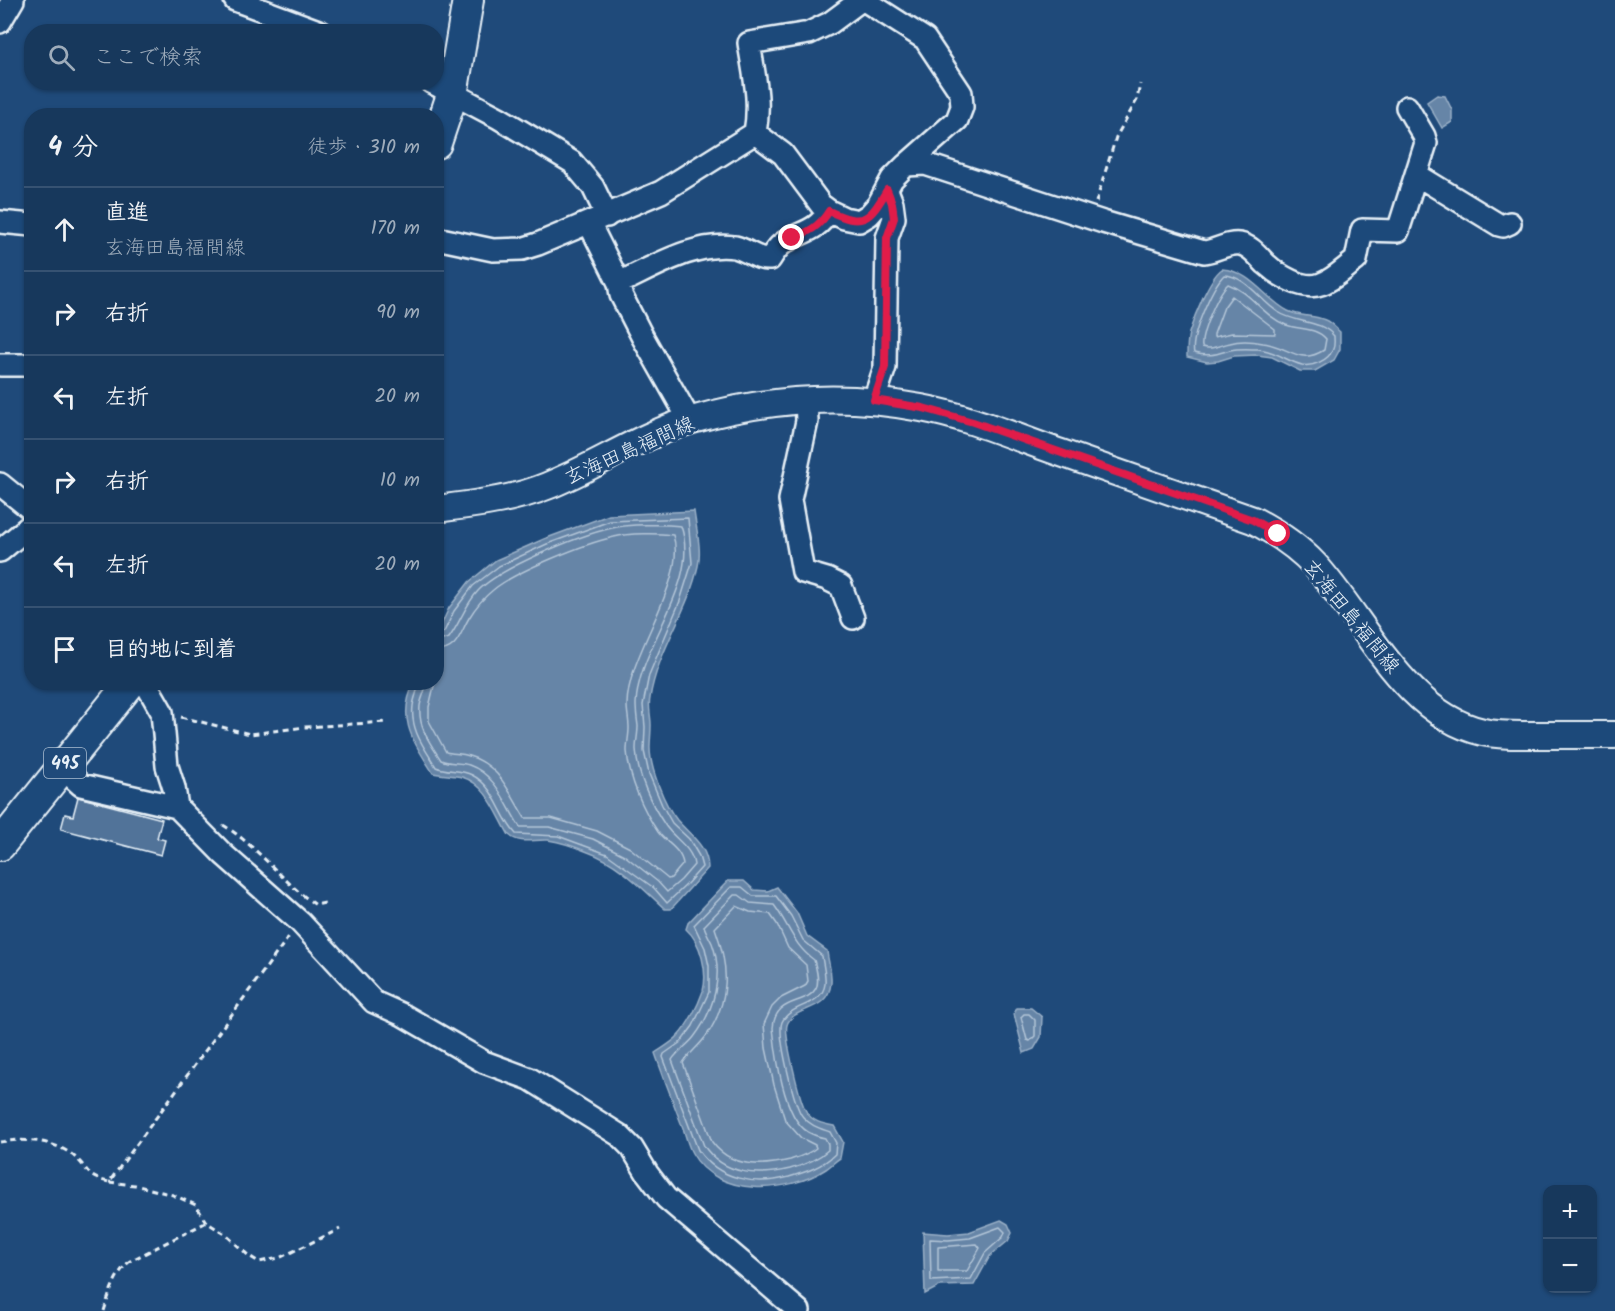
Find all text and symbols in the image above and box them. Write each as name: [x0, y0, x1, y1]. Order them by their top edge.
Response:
search box: [24, 24, 444, 90]
icon: search: [45, 41, 78, 74]
text: ここで検索: [93, 41, 203, 76]
text: 4 分: [48, 127, 98, 169]
text: 徒歩 · 310 m: [308, 132, 420, 164]
text: 直進: [105, 196, 149, 231]
icon: ahead: [48, 213, 81, 246]
text: 170 m: [371, 213, 420, 245]
route end: [778, 224, 804, 250]
text: 玄海田島福間線: [105, 233, 245, 265]
icon: right: [48, 297, 81, 330]
text: 右折: [105, 297, 149, 332]
text: 90 m: [376, 297, 420, 329]
icon: left: [48, 381, 81, 414]
text: 左折: [105, 381, 149, 416]
text: 20 m: [374, 381, 420, 413]
street label: 玄海田島福間線: [559, 409, 700, 495]
icon: right: [48, 465, 81, 498]
text: 右折: [105, 465, 149, 500]
text: 10 m: [380, 465, 420, 497]
route start: [1264, 520, 1290, 546]
icon: left: [48, 549, 81, 582]
text: 左折: [105, 549, 149, 584]
text: 20 m: [374, 549, 420, 581]
street label: 玄海田島福間線: [1294, 553, 1407, 682]
icon: arrive: [48, 633, 81, 666]
text: 目的地に到着: [105, 633, 237, 668]
road number: 495: [44, 748, 86, 778]
map controls: [1543, 1185, 1597, 1293]
button: +: [1543, 1185, 1597, 1239]
button: −: [1543, 1239, 1597, 1293]

